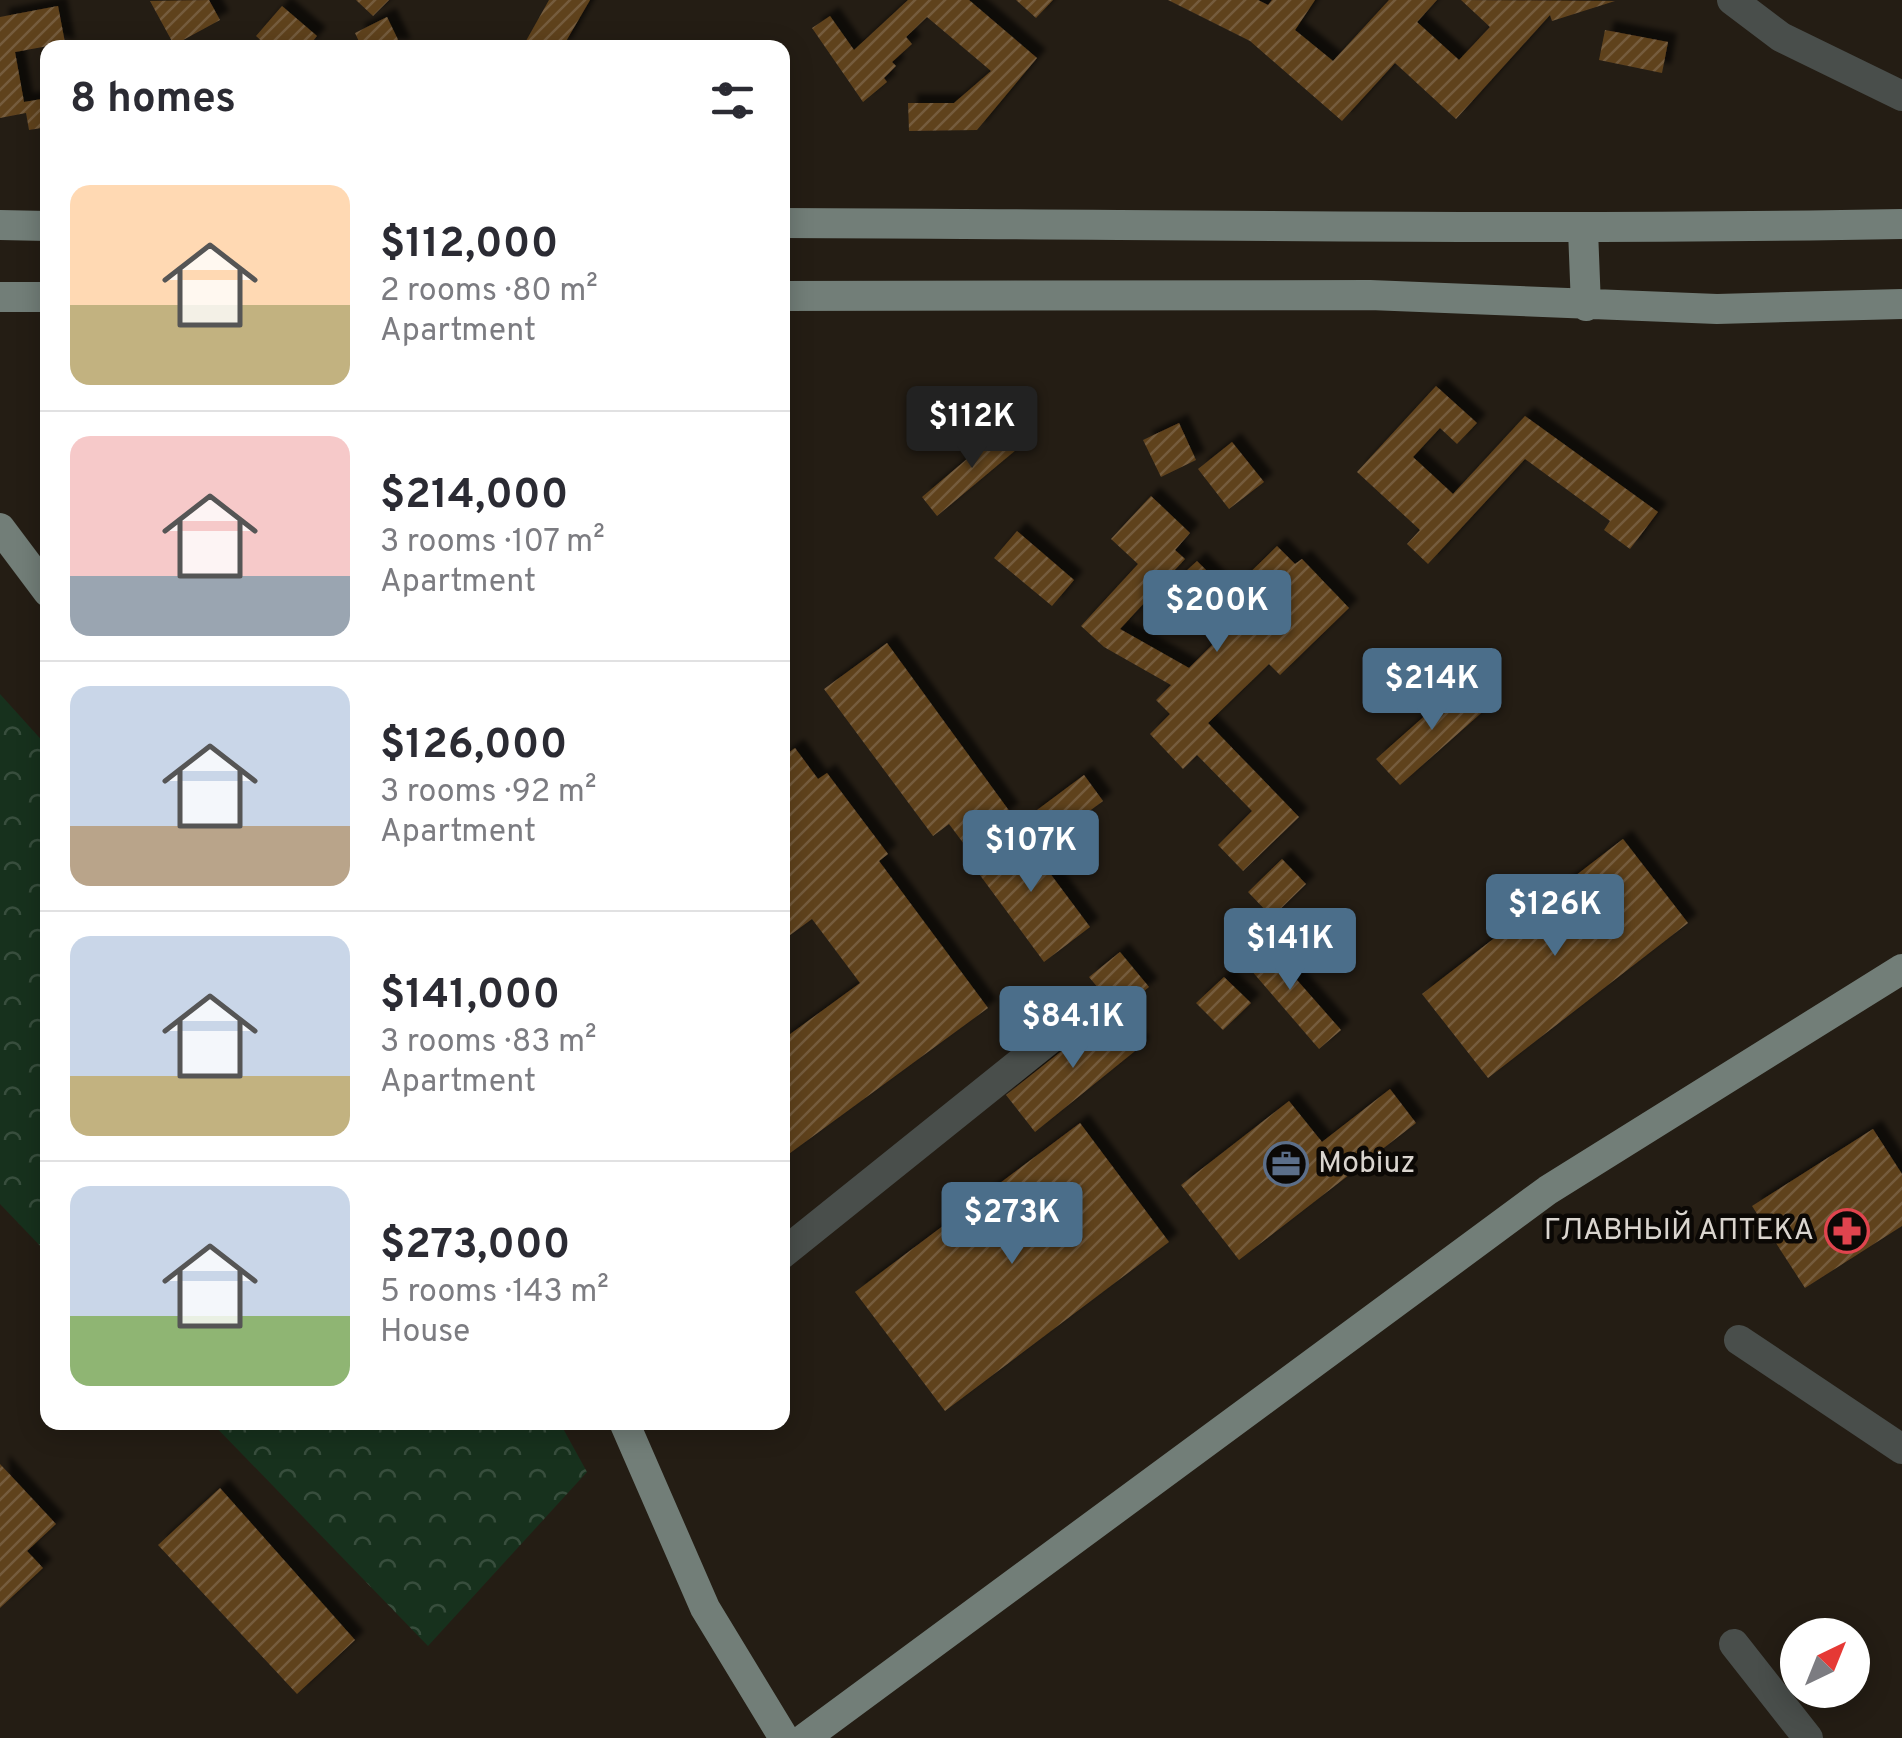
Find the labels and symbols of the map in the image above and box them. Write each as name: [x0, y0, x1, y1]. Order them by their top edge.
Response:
pin: $112K: [902, 386, 1042, 471]
pin: $200K: [1147, 570, 1287, 655]
pin: $214K: [1362, 648, 1502, 733]
pin: $107K: [961, 810, 1101, 895]
pin: $126K: [1485, 874, 1625, 959]
pin: $141K: [1220, 908, 1360, 993]
pin: $84.1K: [992, 986, 1154, 1071]
office icon: Mobiuz: [1263, 1141, 1309, 1187]
place label: Mobiuz: [1318, 1146, 1415, 1183]
pin: $273K: [942, 1182, 1082, 1267]
pharmacy icon: ГЛАВНЫЙ АПТЕКА: [1824, 1208, 1870, 1254]
place label: ГЛАВНЫЙ АПТЕКА: [1544, 1210, 1814, 1250]
north arrow: [1780, 1618, 1870, 1708]

